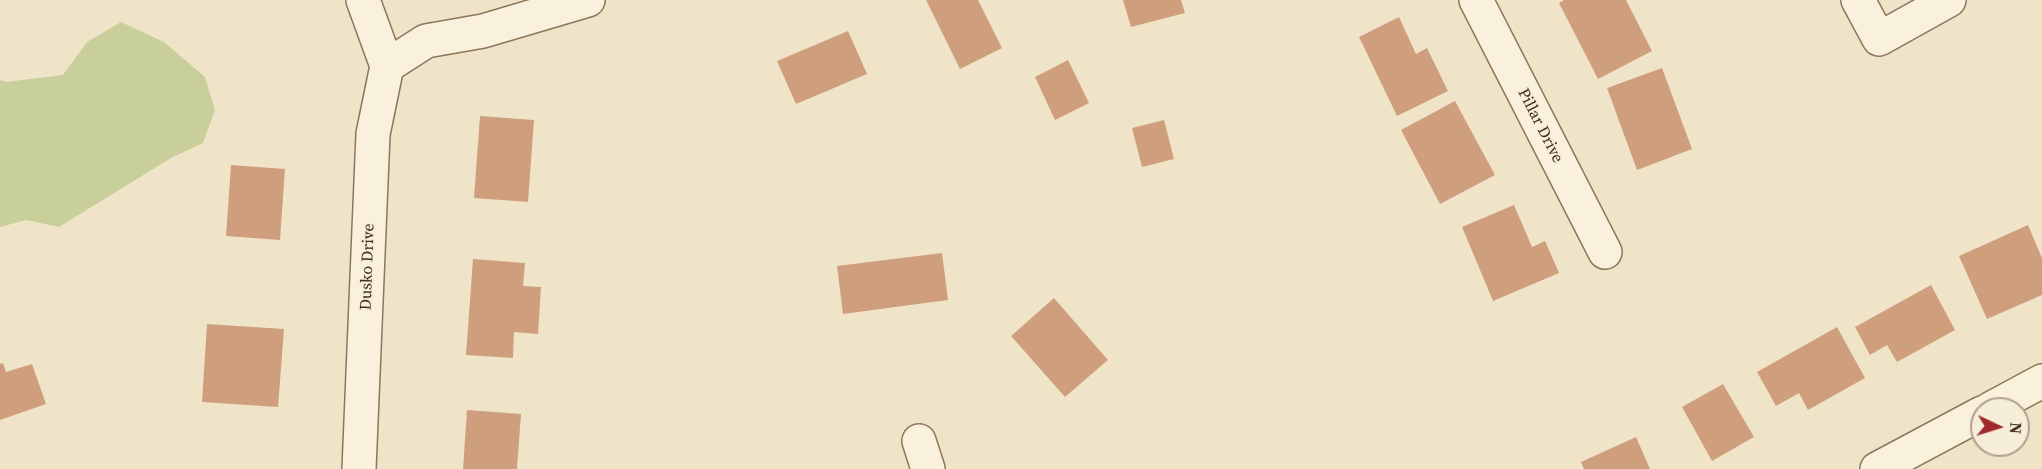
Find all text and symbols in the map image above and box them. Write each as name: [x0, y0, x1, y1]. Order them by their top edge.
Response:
street label: Pillar Drive: [1513, 86, 1567, 166]
street label: Dusko Drive: [357, 223, 379, 311]
north arrow: [1970, 397, 2030, 457]
text: N: [2005, 422, 2027, 435]

